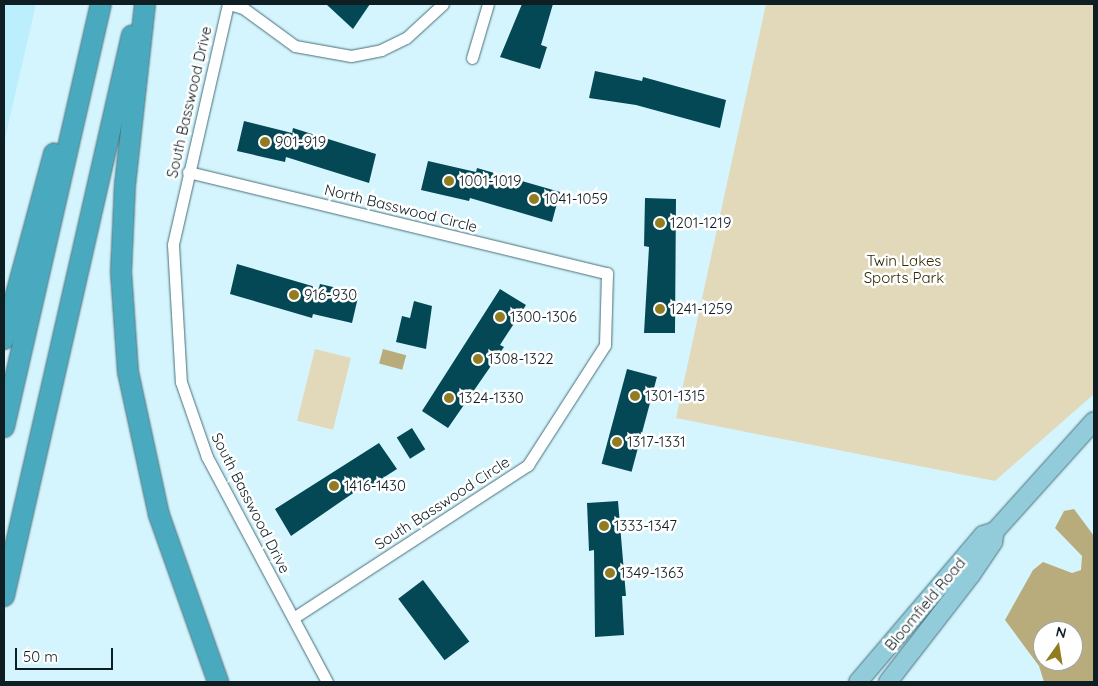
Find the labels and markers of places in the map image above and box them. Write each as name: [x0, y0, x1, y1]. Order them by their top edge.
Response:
place label: 901-919: [275, 133, 326, 151]
marker: 901-919: [259, 136, 271, 148]
place label: 1001-1019: [459, 172, 521, 190]
marker: 1001-1019: [443, 175, 455, 187]
place label: 1041-1059: [544, 190, 608, 208]
marker: 1041-1059: [528, 193, 540, 205]
place label: 1201-1219: [670, 214, 731, 232]
marker: 1201-1219: [654, 217, 666, 229]
place label: 916-930: [304, 286, 357, 304]
marker: 916-930: [288, 289, 300, 301]
place label: 1241-1259: [670, 300, 733, 318]
marker: 1241-1259: [654, 303, 666, 315]
place label: 1300-1306: [510, 308, 577, 326]
marker: 1300-1306: [494, 311, 506, 323]
place label: 1308-1322: [488, 350, 554, 368]
marker: 1308-1322: [472, 353, 484, 365]
place label: 1301-1315: [645, 387, 705, 405]
place label: 1324-1330: [459, 389, 524, 407]
marker: 1301-1315: [629, 390, 641, 402]
marker: 1324-1330: [443, 392, 455, 404]
place label: 1317-1331: [627, 433, 686, 451]
marker: 1317-1331: [611, 436, 623, 448]
place label: 1416-1430: [344, 477, 406, 495]
marker: 1416-1430: [328, 480, 340, 492]
place label: 1333-1347: [614, 517, 677, 535]
marker: 1333-1347: [598, 520, 610, 532]
place label: 1349-1363: [620, 564, 684, 582]
marker: 1349-1363: [604, 567, 616, 579]

